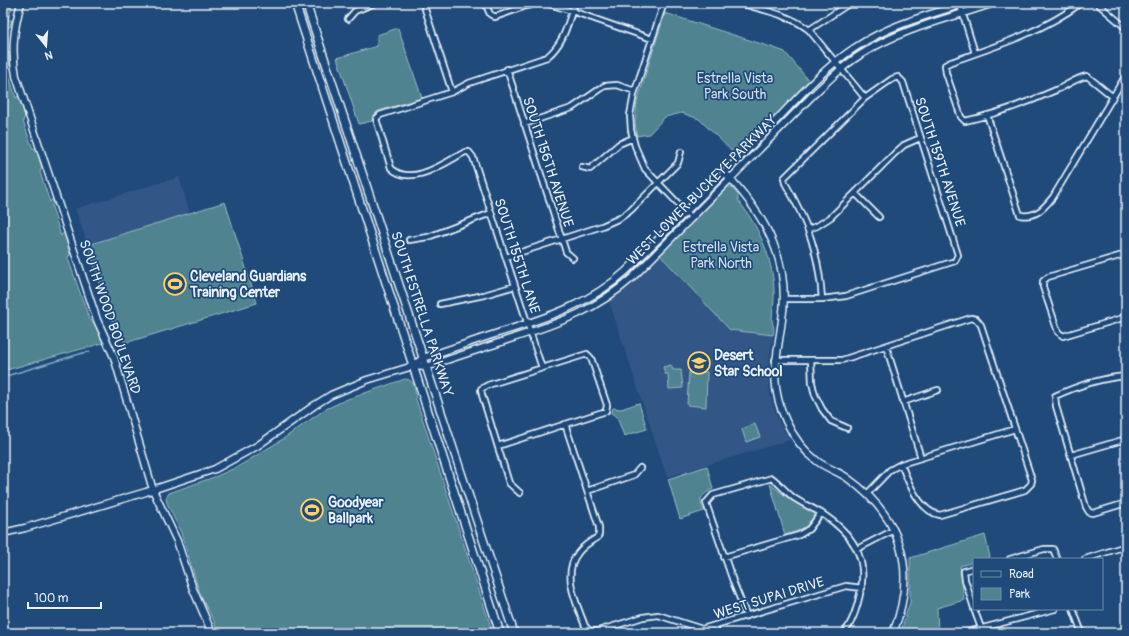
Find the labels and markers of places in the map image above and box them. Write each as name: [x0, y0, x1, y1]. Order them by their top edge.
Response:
place label: Cleveland Guardians Training Center: [189, 268, 307, 301]
sports icon: Cleveland Guardians Training Center: [162, 271, 188, 297]
place label: Desert Star School: [714, 347, 783, 380]
school or university icon: Desert Star School: [686, 350, 712, 376]
place label: Goodyear Ballpark: [328, 494, 384, 527]
sports icon: Goodyear Ballpark: [299, 497, 325, 523]

